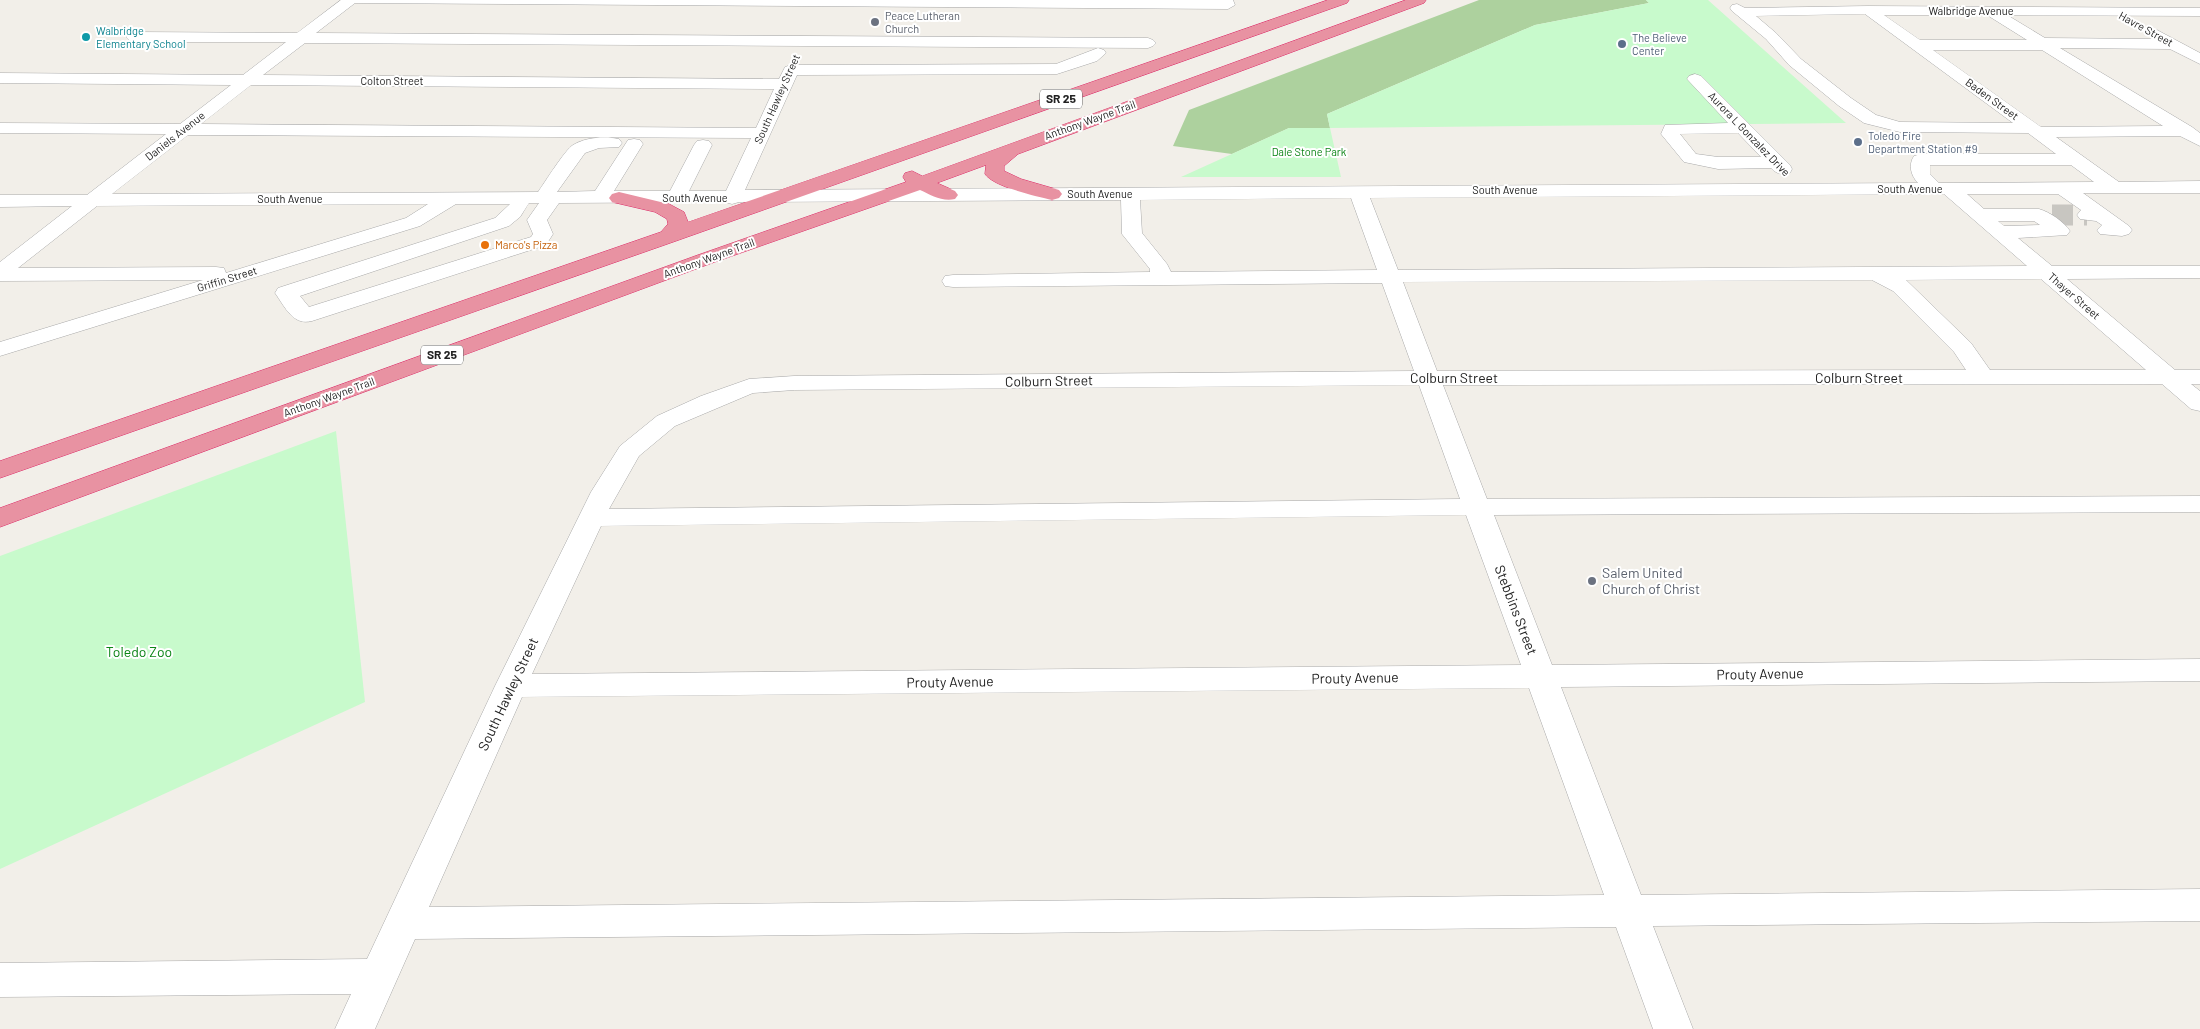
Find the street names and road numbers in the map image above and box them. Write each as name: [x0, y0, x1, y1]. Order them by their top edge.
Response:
street label: Walbridge Avenue: [1928, 4, 2014, 17]
street label: Havre Street: [2117, 8, 2176, 49]
street label: South Hawley Street: [751, 52, 802, 146]
street label: Colton Street: [360, 74, 424, 87]
street label: Baden Street: [1963, 75, 2021, 122]
street label: Aurora L Gonzalez Drive: [1706, 89, 1793, 179]
road number: SR 25: [1040, 90, 1082, 108]
street label: Anthony Wayne Trail: [1043, 97, 1137, 142]
street label: Daniels Avenue: [142, 108, 207, 163]
street label: South Avenue: [1877, 182, 1943, 195]
street label: South Avenue: [1472, 183, 1538, 196]
street label: South Avenue: [1067, 187, 1133, 200]
street label: South Avenue: [662, 191, 728, 204]
street label: South Avenue: [257, 192, 323, 205]
street label: Anthony Wayne Trail: [662, 235, 756, 280]
street label: Griffin Street: [195, 263, 258, 294]
street label: Thayer Street: [2046, 269, 2103, 322]
road number: SR 25: [421, 346, 463, 364]
street label: Colburn Street: [1410, 369, 1498, 386]
street label: Colburn Street: [1815, 369, 1903, 386]
street label: Colburn Street: [1005, 371, 1093, 390]
street label: Anthony Wayne Trail: [282, 374, 376, 419]
street label: Stebbins Street: [1492, 563, 1541, 657]
street label: South Hawley Street: [474, 634, 541, 753]
street label: Prouty Avenue: [1716, 664, 1804, 683]
street label: Prouty Avenue: [1311, 668, 1399, 687]
street label: Prouty Avenue: [906, 672, 994, 691]

